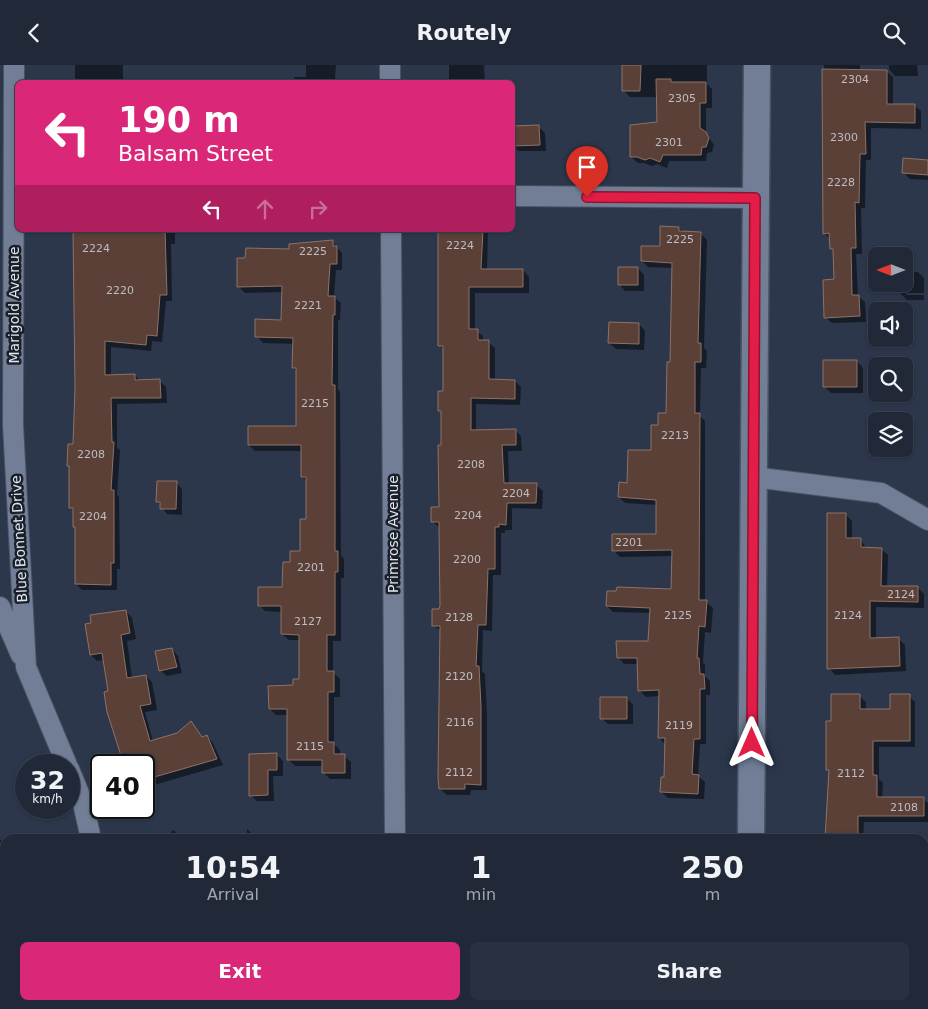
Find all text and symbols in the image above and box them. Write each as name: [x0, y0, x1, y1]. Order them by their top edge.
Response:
icon: back: [20, 19, 48, 47]
icon: search: [880, 19, 908, 47]
text: Routely: [416, 20, 512, 45]
house number: 2304: [841, 73, 869, 86]
house number: 2305: [668, 92, 696, 105]
icon: left: [35, 100, 100, 165]
text: 190 m: [118, 100, 240, 140]
house number: 2300: [830, 131, 858, 144]
house number: 2301: [655, 136, 683, 149]
text: Balsam Street: [118, 141, 273, 166]
pin: [566, 146, 608, 197]
icon: arrive: [573, 153, 601, 181]
house number: 2228: [827, 176, 855, 189]
icon: left: [198, 195, 226, 223]
icon: ahead: [251, 195, 279, 223]
icon: right: [304, 195, 332, 223]
house number: 2225: [666, 233, 694, 246]
house number: 2224: [446, 239, 474, 252]
house number: 2224: [82, 242, 110, 255]
house number: 2225: [299, 245, 327, 258]
street label: Marigold Avenue: [6, 247, 22, 364]
north arrow: [868, 247, 912, 293]
map controls: [868, 247, 913, 457]
house number: 2220: [106, 284, 134, 297]
house number: 2221: [294, 299, 322, 312]
button: sound: [868, 302, 913, 347]
button: search: [868, 357, 913, 402]
house number: 2215: [301, 397, 329, 410]
button: layers: [868, 412, 913, 457]
house number: 2213: [661, 429, 689, 442]
house number: 2208: [77, 448, 105, 461]
house number: 2208: [457, 458, 485, 471]
street label: Blue Bonnet Drive: [8, 475, 30, 603]
street label: Primrose Avenue: [385, 475, 401, 593]
house number: 2204: [502, 487, 530, 500]
house number: 2204: [454, 509, 482, 522]
house number: 2204: [79, 510, 107, 523]
house number: 2201: [615, 536, 643, 549]
house number: 2200: [453, 553, 481, 566]
house number: 2201: [297, 561, 325, 574]
house number: 2124: [887, 588, 915, 601]
house number: 2125: [664, 609, 692, 622]
house number: 2124: [834, 609, 862, 622]
house number: 2128: [445, 611, 473, 624]
house number: 2127: [294, 615, 322, 628]
house number: 2120: [445, 670, 473, 683]
house number: 2116: [446, 716, 474, 729]
position arrow: [725, 716, 777, 768]
house number: 2119: [665, 719, 693, 732]
house number: 2115: [296, 740, 324, 753]
speed limit sign: 40: [90, 754, 155, 819]
text: 32: [30, 766, 65, 795]
house number: 2112: [445, 766, 473, 779]
house number: 2112: [837, 767, 865, 780]
text: km/h: [32, 792, 63, 806]
house number: 2108: [890, 801, 918, 814]
text: 10:54: [185, 850, 281, 885]
text: 1: [470, 850, 491, 885]
text: 250: [681, 850, 744, 885]
text: Arrival: [207, 885, 259, 904]
text: min: [466, 885, 496, 904]
text: m: [705, 885, 720, 904]
button: Exit: [20, 942, 460, 1000]
button: Share: [470, 942, 909, 1000]

